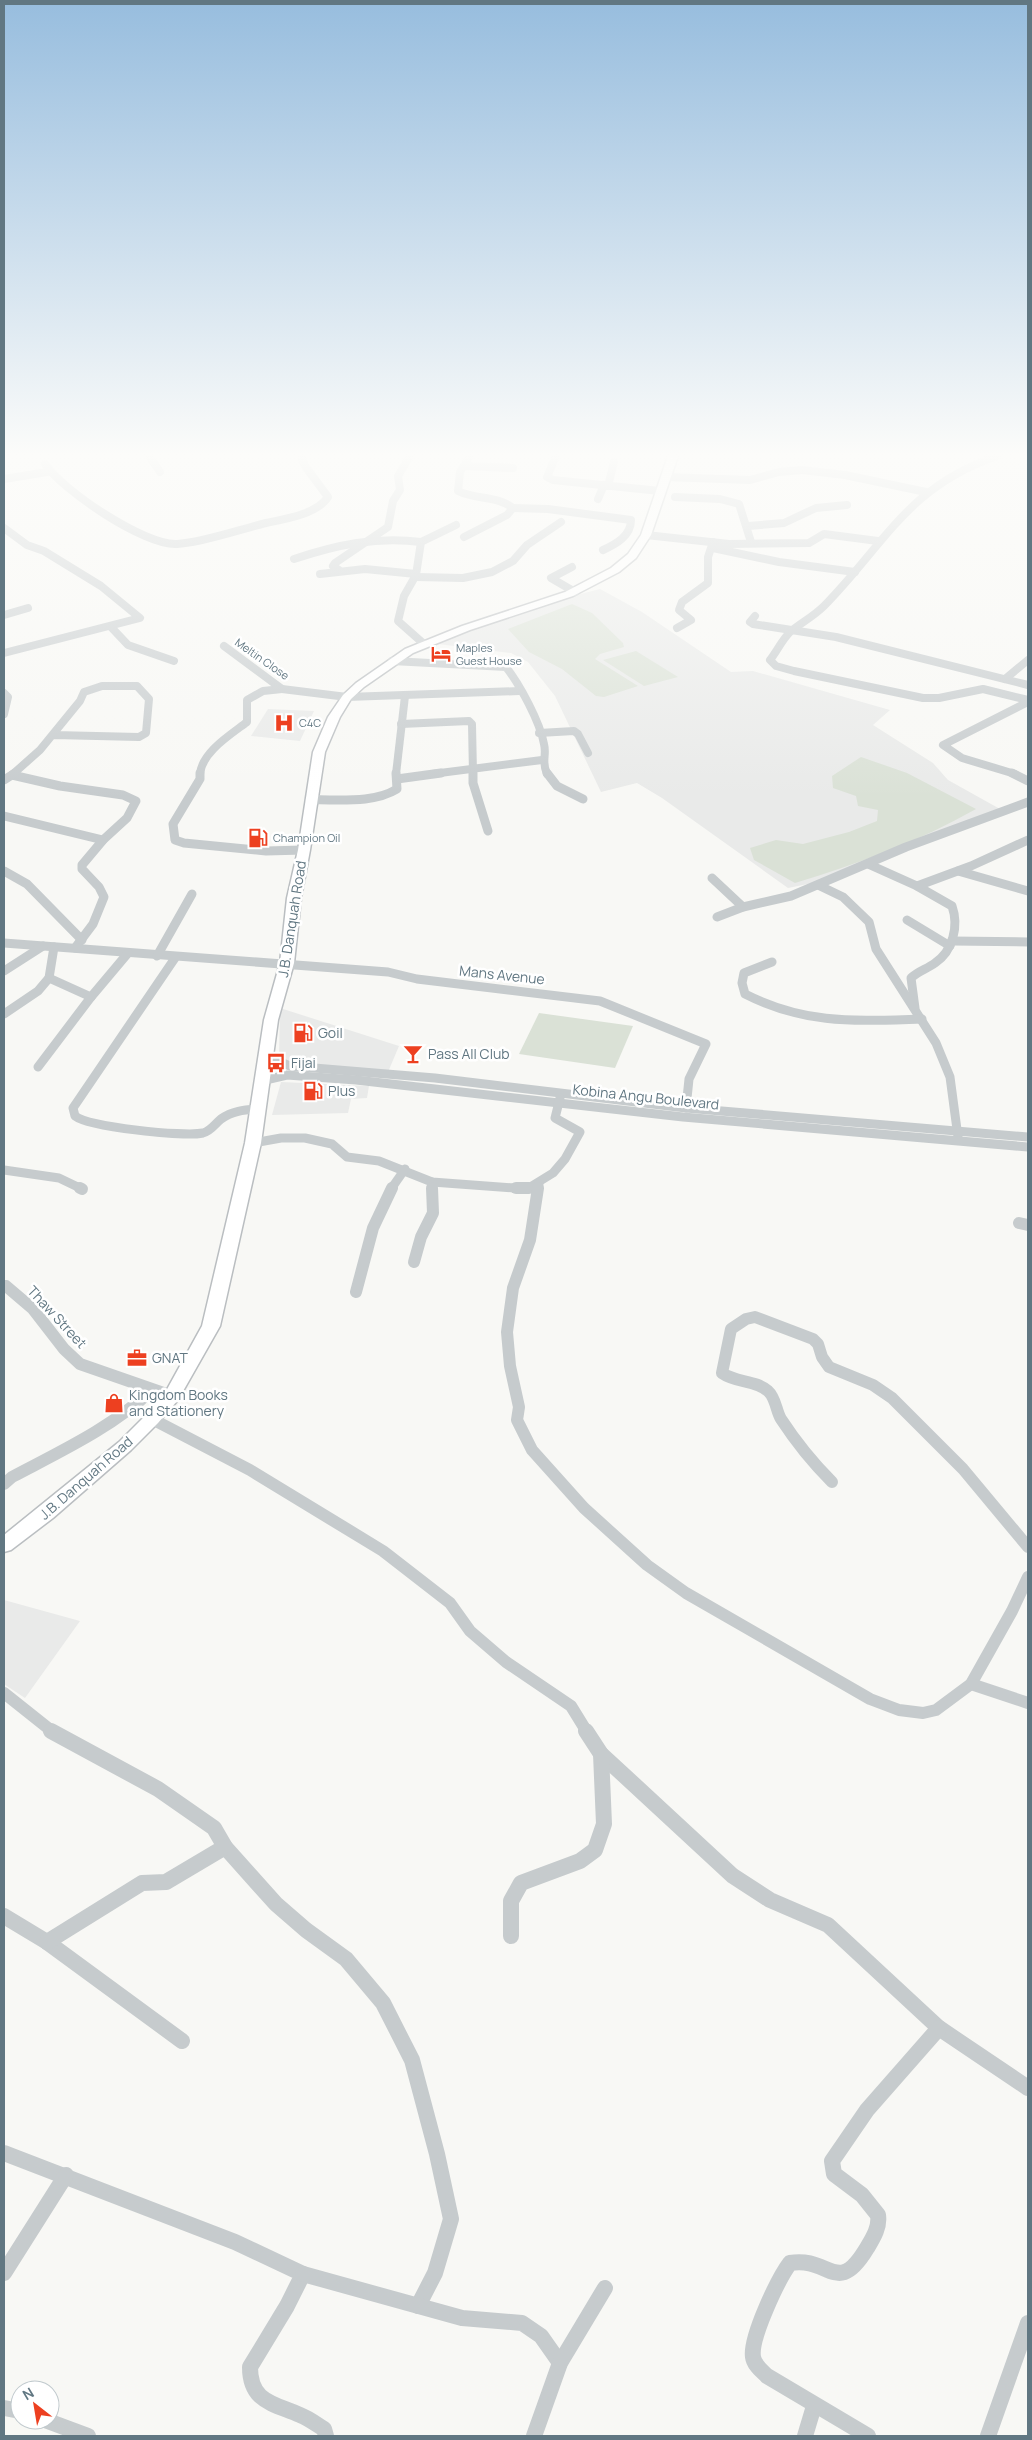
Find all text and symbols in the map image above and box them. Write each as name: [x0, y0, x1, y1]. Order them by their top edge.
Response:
street label: Meltin Close: [232, 634, 293, 683]
place label: Maples Guest House: [456, 640, 522, 668]
hotel icon: Maples Guest House: [430, 643, 452, 665]
hospital icon: C4C: [273, 712, 295, 734]
place label: C4C: [299, 715, 321, 730]
fuel station icon: Champion Oil: [247, 827, 269, 849]
place label: Champion Oil: [273, 830, 340, 845]
street label: J.B. Danquah Road: [273, 859, 310, 979]
street label: Mans Avenue: [458, 961, 546, 988]
fuel station icon: Goil: [292, 1022, 314, 1044]
place label: Goil: [318, 1023, 343, 1042]
bar icon: Pass All Club: [402, 1043, 424, 1065]
place label: Pass All Club: [428, 1044, 510, 1063]
bus stop icon: Fijai: [265, 1052, 287, 1074]
place label: Fijai: [291, 1053, 316, 1072]
street label: Kobina Angu Boulevard: [572, 1079, 720, 1114]
fuel station icon: Plus: [302, 1080, 324, 1102]
place label: Plus: [328, 1081, 355, 1100]
street label: Thaw Street: [24, 1281, 91, 1352]
office icon: GNAT: [126, 1347, 148, 1369]
place label: GNAT: [152, 1348, 188, 1367]
place label: Kingdom Books and Stationery: [129, 1385, 228, 1420]
shop icon: Kingdom Books and Stationery: [103, 1392, 125, 1414]
street label: J.B. Danquah Road: [35, 1432, 136, 1524]
north arrow: [10, 2380, 60, 2430]
text: N: [19, 2383, 37, 2404]

